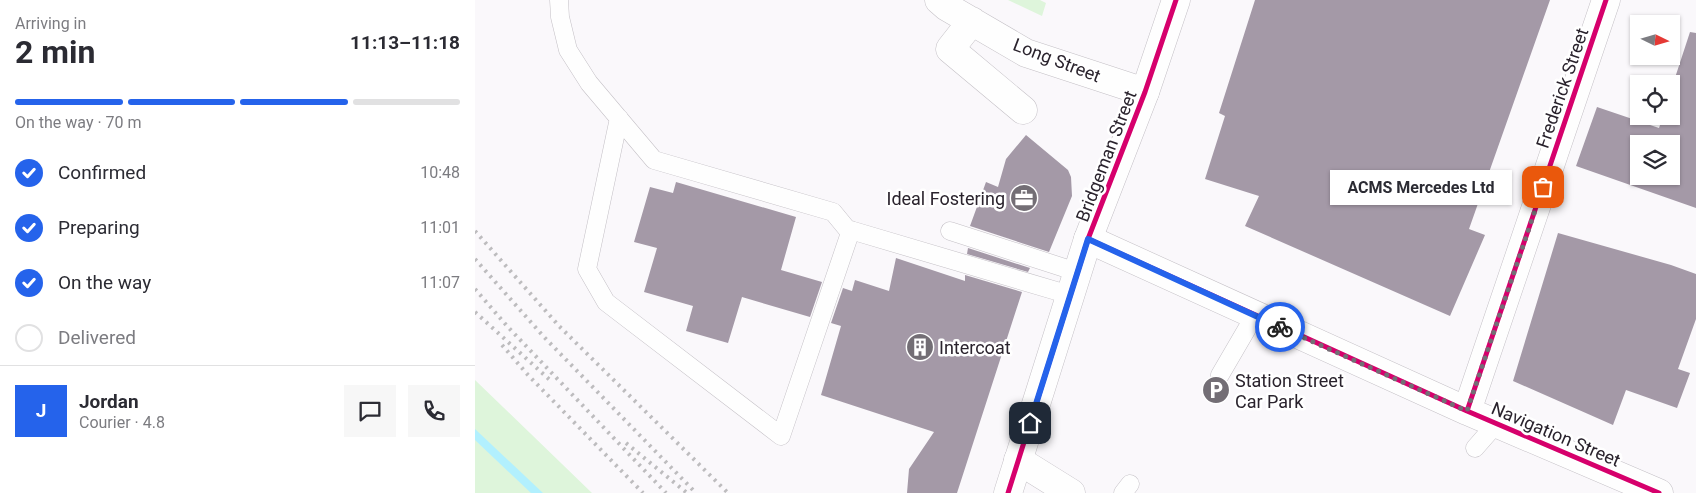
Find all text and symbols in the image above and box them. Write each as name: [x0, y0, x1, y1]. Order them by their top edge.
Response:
text: Arriving in: [15, 14, 86, 33]
north arrow: [1630, 15, 1680, 65]
map controls: [1630, 15, 1680, 185]
street label: Frederick Street: [1532, 25, 1592, 151]
text: 11:13–11:18: [350, 31, 460, 54]
text: 2 min: [15, 33, 95, 71]
street label: Long Street: [1010, 34, 1104, 86]
button: locate: [1630, 75, 1680, 125]
street label: Bridgeman Street: [1071, 87, 1141, 225]
text: On the way · 70 m: [15, 113, 142, 132]
button: layers: [1630, 135, 1680, 185]
icon: check: [15, 159, 43, 187]
text: Confirmed: [58, 161, 146, 184]
text: 10:48: [420, 163, 460, 182]
pin: [1522, 166, 1564, 208]
callout: ACMS Mercedes Ltd: [1331, 170, 1513, 204]
icon: bag: [1529, 173, 1557, 201]
text: ACMS Mercedes Ltd: [1347, 178, 1495, 197]
office icon: Ideal Fostering: [1009, 183, 1039, 213]
place label: Ideal Fostering: [886, 188, 1005, 209]
icon: check: [15, 214, 43, 242]
text: Preparing: [58, 216, 140, 239]
text: 11:01: [420, 218, 460, 237]
icon: check: [15, 269, 43, 297]
text: On the way: [58, 271, 151, 294]
text: 11:07: [420, 273, 460, 292]
courier: [1255, 302, 1305, 352]
icon: bike: [1266, 313, 1294, 341]
text: Delivered: [58, 326, 136, 349]
building icon: Intercoat: [905, 332, 935, 362]
place label: Intercoat: [939, 337, 1011, 358]
place label: Station Street Car Park: [1235, 370, 1344, 412]
parking icon: Station Street Car Park: [1201, 375, 1231, 405]
button: chat: [344, 385, 396, 437]
button: phone: [408, 385, 460, 437]
text: Jordan: [79, 390, 139, 413]
street label: Navigation Street: [1488, 397, 1624, 471]
text: J: [36, 399, 46, 422]
pin: [1009, 402, 1051, 444]
icon: home: [1016, 409, 1044, 437]
text: Courier · 4.8: [79, 413, 165, 432]

